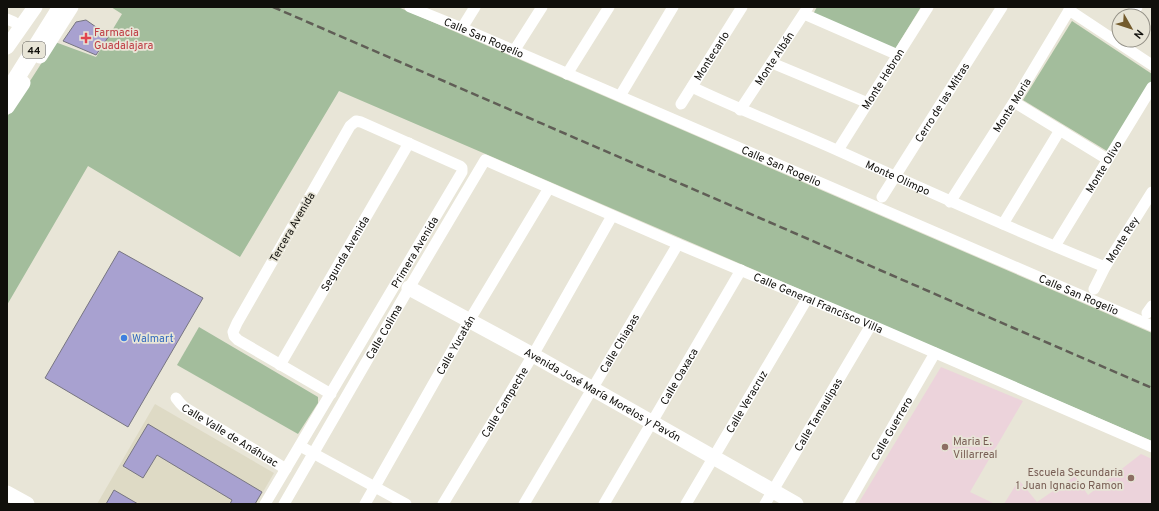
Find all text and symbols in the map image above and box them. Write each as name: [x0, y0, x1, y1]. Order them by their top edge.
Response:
north arrow: [1111, 8, 1151, 48]
street label: Calle San Rogelio: [441, 15, 526, 62]
place label: Farmacia Guadalajara: [94, 26, 154, 53]
text: N: [1130, 26, 1146, 41]
street label: Montecarlo: [691, 29, 733, 84]
street label: Monte Albán: [752, 29, 798, 88]
marker: Farmacia Guadalajara: [81, 33, 91, 43]
road number: 44: [23, 42, 45, 58]
street label: Monte Hebron: [859, 46, 908, 113]
street label: Cerro de las Mitras: [912, 60, 973, 145]
street label: Monte Moria: [990, 76, 1035, 135]
street label: Monte Olivo: [1083, 138, 1126, 196]
street label: Calle San Rogelio: [739, 143, 823, 190]
street label: Monte Olimpo: [863, 158, 932, 199]
street label: Tercera Avenida: [267, 190, 319, 265]
street label: Segunda Avenida: [318, 214, 373, 294]
street label: Primera Avenida: [389, 214, 442, 291]
street label: Monte Rey: [1103, 214, 1143, 266]
street label: Calle General Francisco Villa: [751, 270, 885, 337]
street label: Calle San Rogelio: [1036, 272, 1121, 319]
street label: Calle Colima: [363, 302, 406, 362]
street label: Calle Chiapas: [597, 311, 643, 376]
street label: Calle Yucatán: [434, 313, 479, 378]
place label: Walmart: [132, 332, 174, 346]
marker: Walmart: [119, 333, 129, 343]
street label: Avenida José María Morelos y Pavón: [521, 345, 683, 445]
street label: Calle Oaxaca: [658, 346, 702, 408]
street label: Calle Campeche: [479, 365, 532, 441]
street label: Calle Veracruz: [723, 368, 771, 436]
street label: Calle Tamaulipas: [792, 376, 846, 454]
street label: Calle Guerrero: [868, 395, 916, 464]
street label: Calle Valle de Anáhuac: [179, 401, 281, 471]
place label: Maria E. Villarreal: [953, 435, 997, 462]
marker: Maria E. Villarreal: [940, 442, 950, 452]
place label: Escuela Secundaria 1 Juan Ignacio Ramon: [1016, 466, 1123, 493]
marker: Escuela Secundaria 1 Juan Ignacio Ramon: [1126, 473, 1136, 483]

